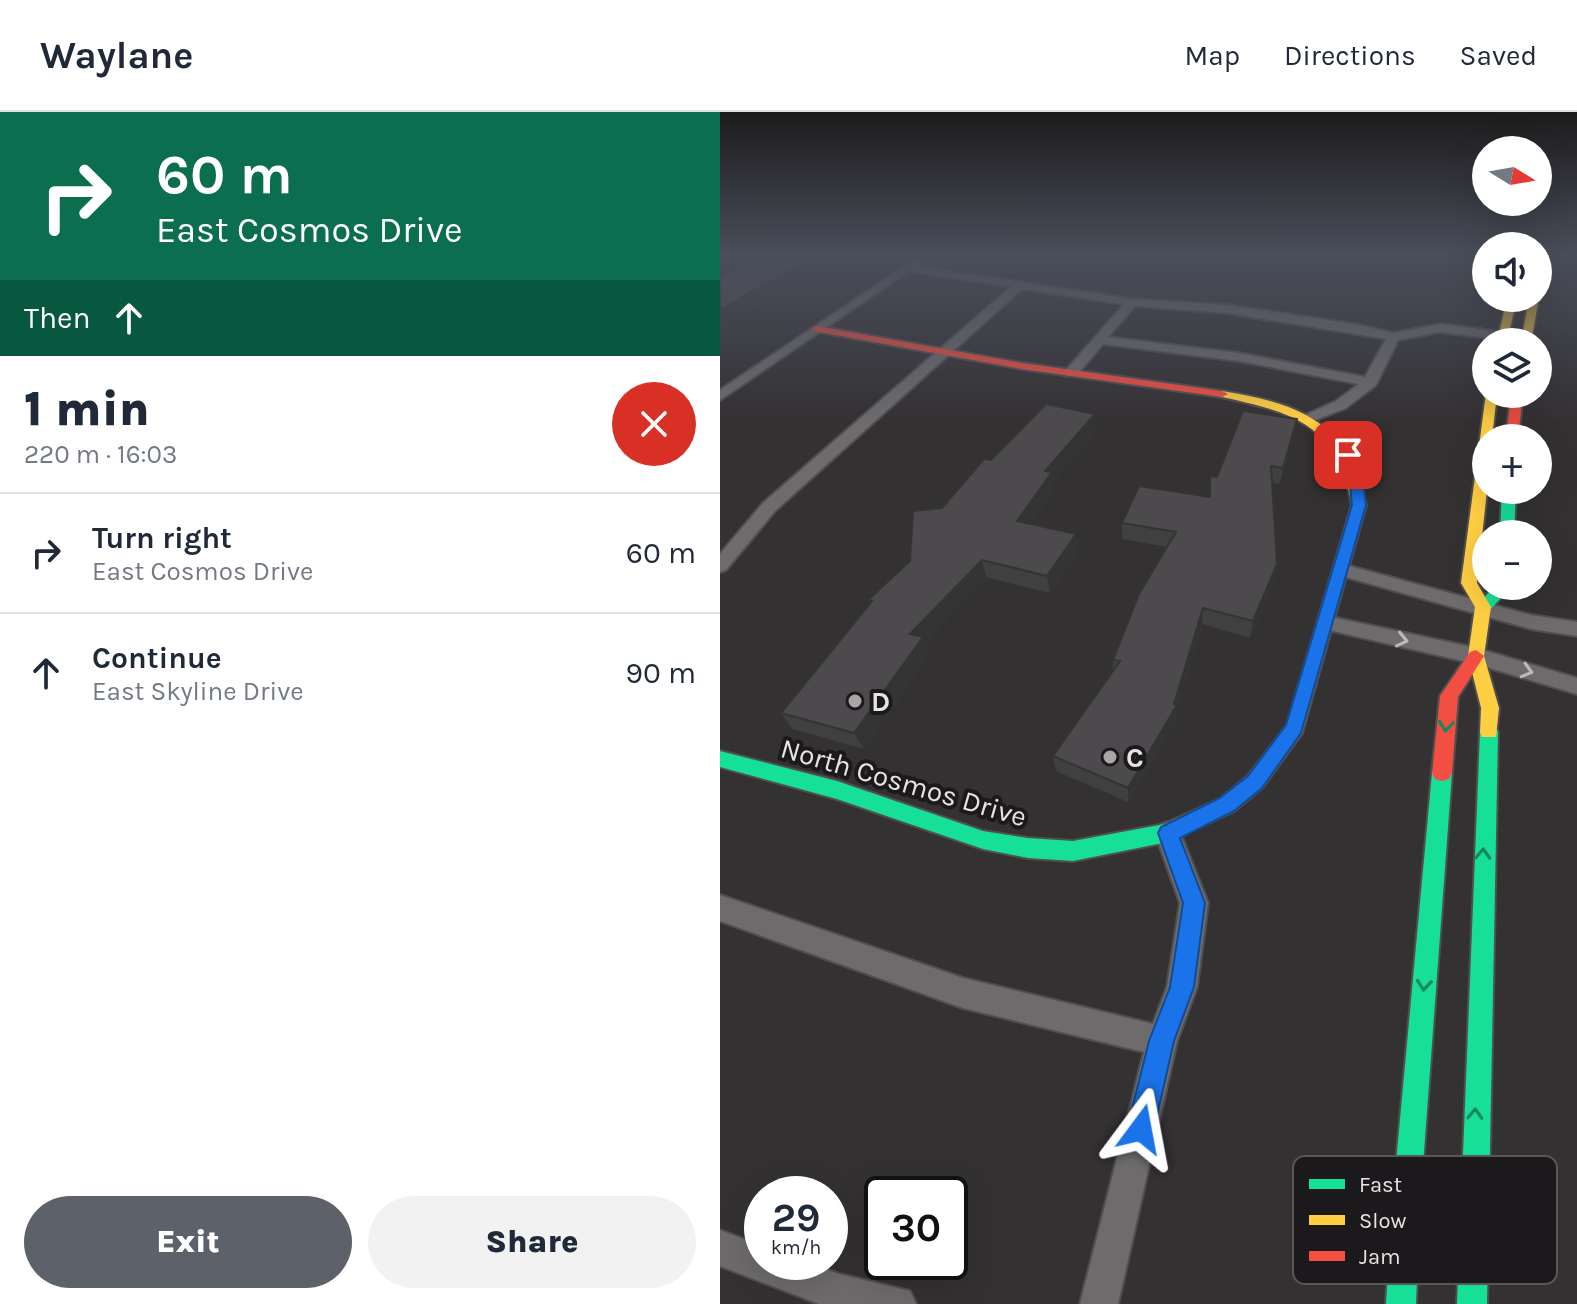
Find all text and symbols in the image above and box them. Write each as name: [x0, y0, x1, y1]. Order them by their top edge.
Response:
text: Waylane: [40, 33, 193, 78]
text: Map: [1185, 39, 1240, 72]
text: Directions: [1284, 39, 1416, 72]
text: Saved: [1460, 39, 1537, 72]
north arrow: [1472, 136, 1552, 216]
map controls: [1472, 136, 1552, 600]
text: 60 m: [156, 142, 293, 207]
icon: right: [24, 144, 128, 248]
text: East Cosmos Drive: [156, 209, 463, 251]
button: sound: [1472, 232, 1552, 312]
icon: ahead: [107, 296, 151, 340]
text: Then: [24, 300, 91, 336]
button: layers: [1472, 328, 1552, 408]
text: 1 min: [24, 381, 150, 437]
button: close: [612, 382, 696, 466]
pin: [1314, 421, 1382, 489]
button: +: [1472, 424, 1552, 504]
icon: arrive: [1326, 433, 1370, 477]
text: 220 m · 16:03: [24, 439, 177, 470]
text: Turn right: [92, 520, 232, 556]
button: −: [1472, 520, 1552, 600]
icon: right: [24, 531, 68, 575]
text: 60 m: [626, 535, 696, 571]
text: East Cosmos Drive: [92, 556, 313, 587]
one-way arrow: [1394, 630, 1408, 647]
text: Continue: [92, 640, 222, 676]
icon: ahead: [24, 651, 68, 695]
text: 90 m: [626, 655, 696, 691]
one-way arrow: [1519, 662, 1533, 678]
text: East Skyline Drive: [92, 676, 304, 707]
place label: D: [871, 685, 890, 718]
marker: D: [846, 692, 864, 710]
one-way arrow: [1438, 720, 1455, 733]
street label: North Cosmos Drive: [777, 732, 1031, 833]
place label: C: [1126, 741, 1144, 774]
marker: C: [1101, 748, 1119, 766]
one-way arrow: [1475, 847, 1492, 860]
one-way arrow: [1416, 979, 1433, 992]
position arrow: [1099, 1087, 1183, 1171]
one-way arrow: [1467, 1107, 1484, 1120]
legend: [1293, 1156, 1557, 1284]
text: Fast: [1359, 1172, 1402, 1198]
speed limit sign: 30: [864, 1176, 968, 1280]
text: 29: [772, 1194, 820, 1241]
button: Exit: [24, 1196, 352, 1288]
button: Share: [368, 1196, 696, 1288]
text: Slow: [1359, 1208, 1406, 1234]
text: km/h: [771, 1236, 821, 1259]
text: Jam: [1359, 1244, 1401, 1270]

